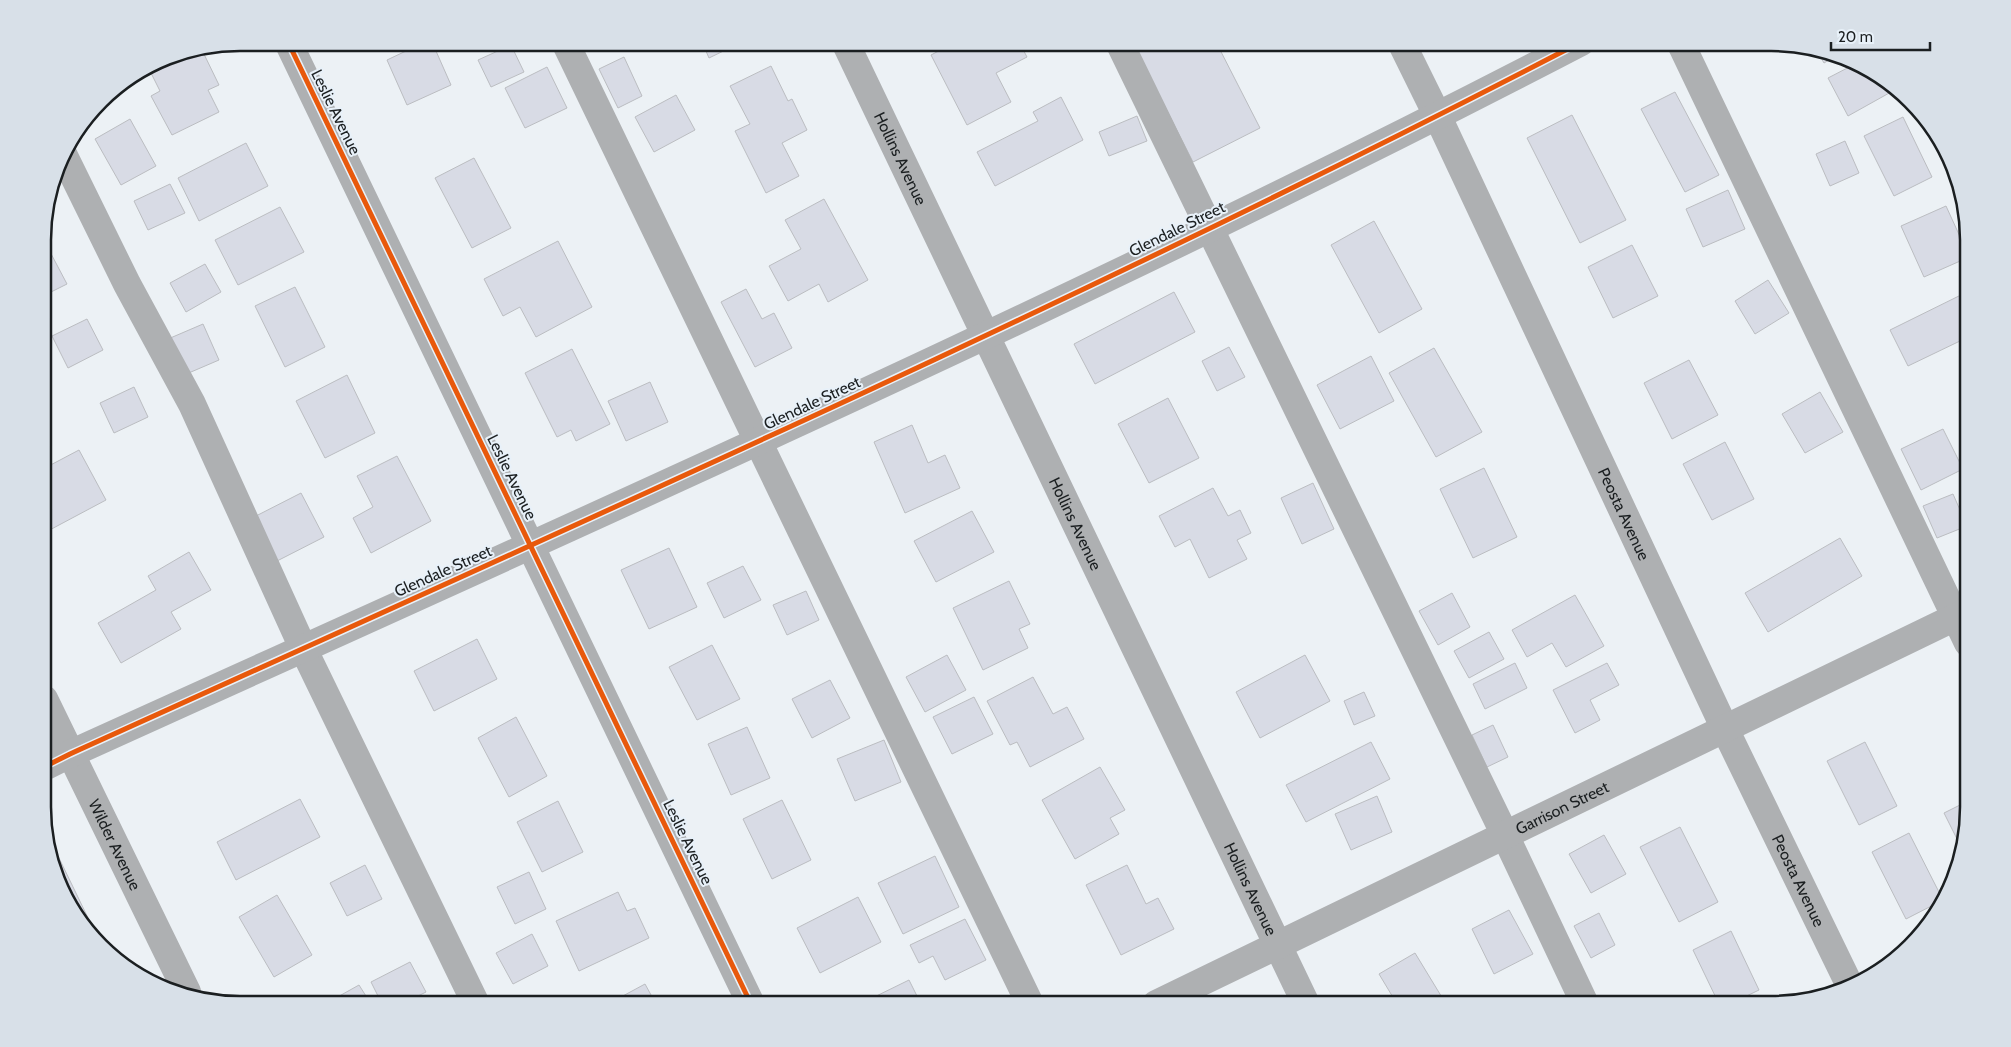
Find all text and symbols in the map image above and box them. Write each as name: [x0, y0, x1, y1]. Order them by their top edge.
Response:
scale bar: [1831, 20, 1930, 52]
text: 20 m: [1838, 28, 1873, 46]
street label: Leslie Avenue: [307, 66, 365, 158]
street label: Hollins Avenue: [870, 109, 931, 208]
street label: Glendale Street: [1126, 197, 1229, 260]
street label: Glendale Street: [761, 372, 864, 434]
street label: Leslie Avenue: [483, 431, 541, 523]
street label: Peosta Avenue: [1594, 465, 1654, 563]
street label: Hollins Avenue: [1045, 474, 1106, 573]
street label: Glendale Street: [391, 541, 495, 601]
street label: Garrison Street: [1512, 777, 1612, 838]
street label: Wilder Avenue: [85, 796, 145, 893]
street label: Leslie Avenue: [659, 796, 717, 888]
street label: Peosta Avenue: [1768, 831, 1829, 930]
street label: Hollins Avenue: [1220, 839, 1281, 938]

